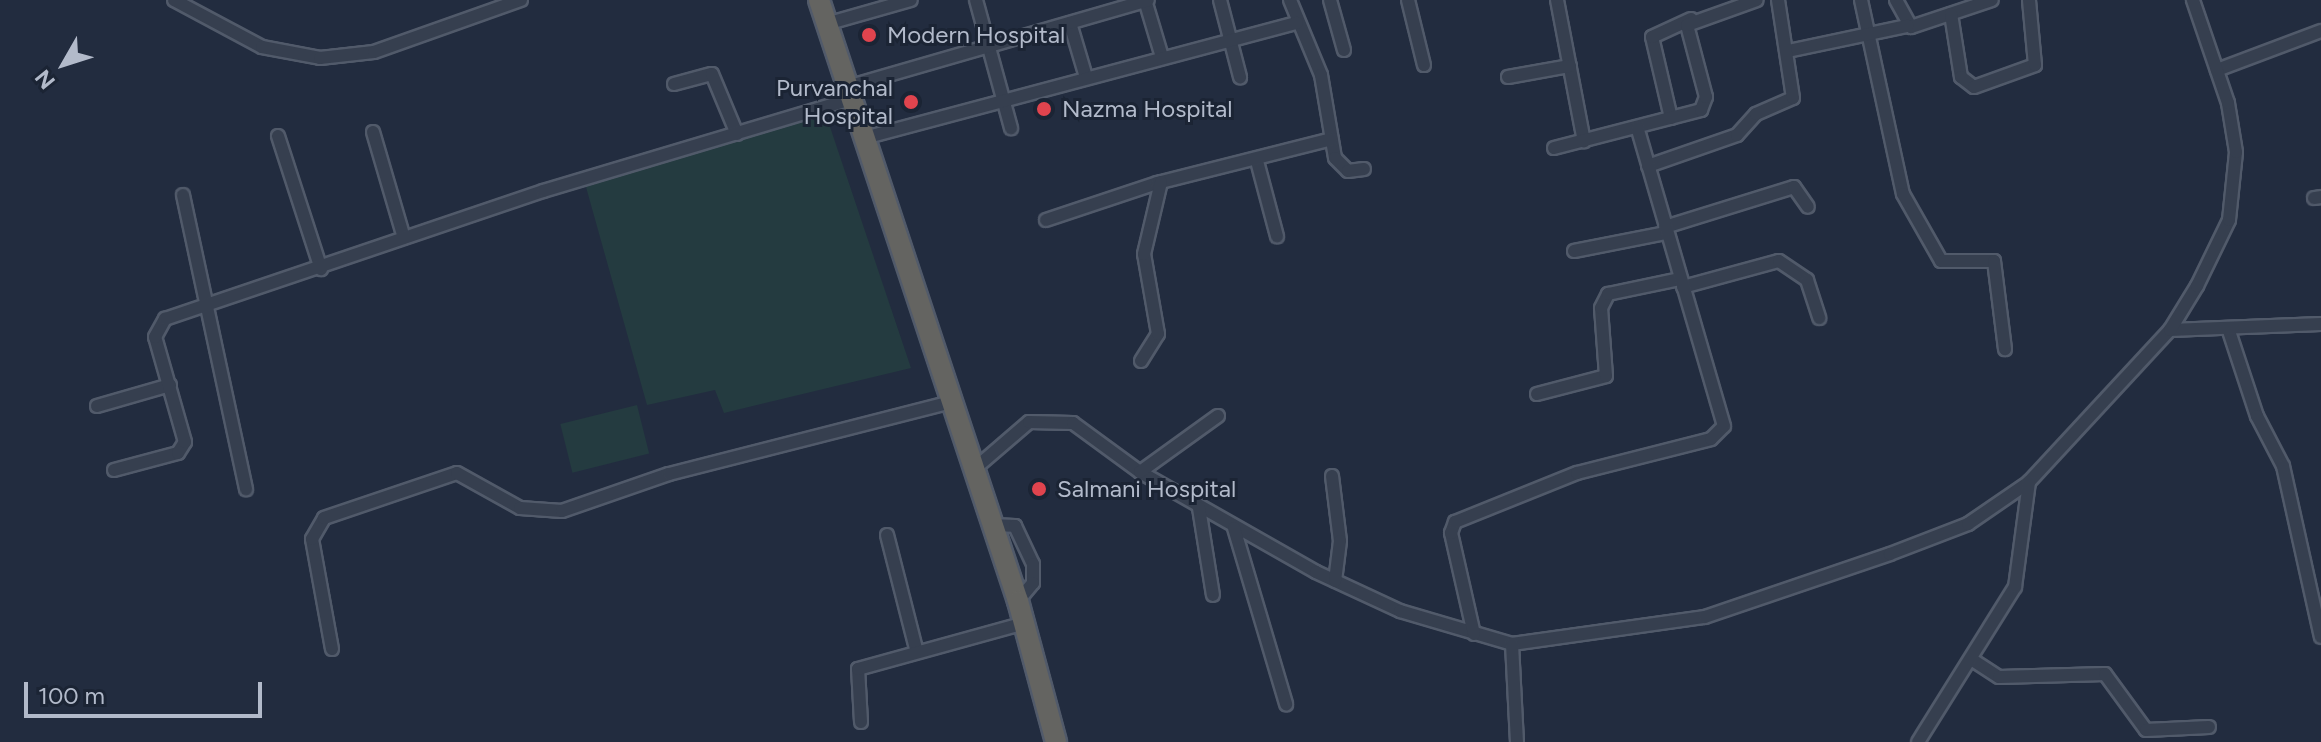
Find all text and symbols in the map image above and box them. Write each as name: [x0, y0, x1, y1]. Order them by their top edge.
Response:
place label: Modern Hospital: [887, 21, 1065, 49]
north arrow: [24, 24, 104, 104]
marker: Modern Hospital: [858, 24, 880, 46]
text: N: [29, 64, 61, 95]
place label: Purvanchal Hospital: [776, 74, 893, 130]
marker: Purvanchal Hospital: [900, 91, 922, 113]
place label: Nazma Hospital: [1062, 95, 1233, 123]
marker: Nazma Hospital: [1033, 98, 1055, 120]
place label: Salmani Hospital: [1057, 475, 1236, 503]
marker: Salmani Hospital: [1028, 478, 1050, 500]
scale bar: [28, 666, 266, 716]
text: 100 m: [38, 681, 105, 710]

